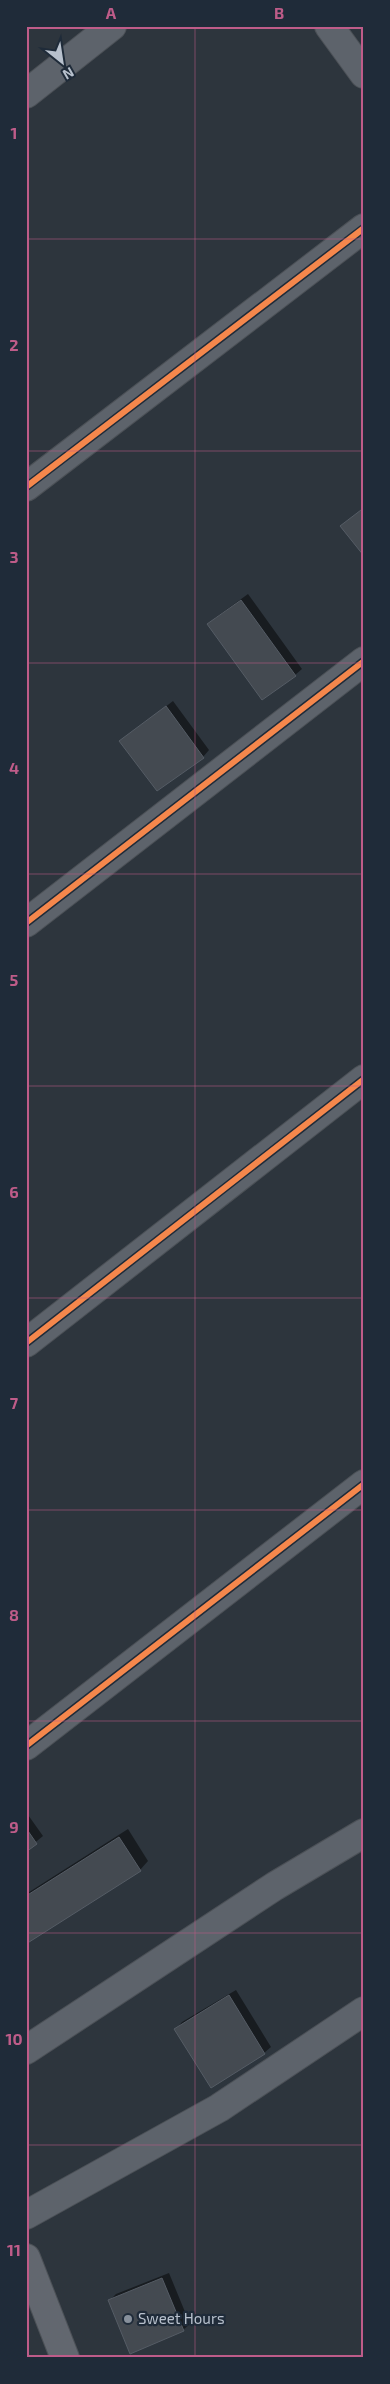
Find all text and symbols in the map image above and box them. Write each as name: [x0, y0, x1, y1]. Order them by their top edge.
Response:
text: A: [106, 3, 117, 22]
text: B: [274, 3, 284, 22]
north arrow: [38, 38, 88, 88]
text: N: [60, 64, 77, 84]
text: 1: [11, 123, 17, 142]
text: 2: [9, 335, 19, 354]
text: 3: [9, 547, 19, 566]
text: 4: [9, 758, 19, 777]
text: 5: [10, 970, 19, 989]
text: 6: [9, 1182, 19, 1201]
text: 7: [10, 1393, 19, 1412]
text: 8: [9, 1605, 19, 1624]
text: 9: [9, 1817, 19, 1836]
text: 10: [5, 2029, 23, 2048]
text: 11: [7, 2240, 21, 2259]
place label: Sweet Hours: [138, 2309, 225, 2327]
marker: Sweet Hours: [122, 2313, 134, 2325]

